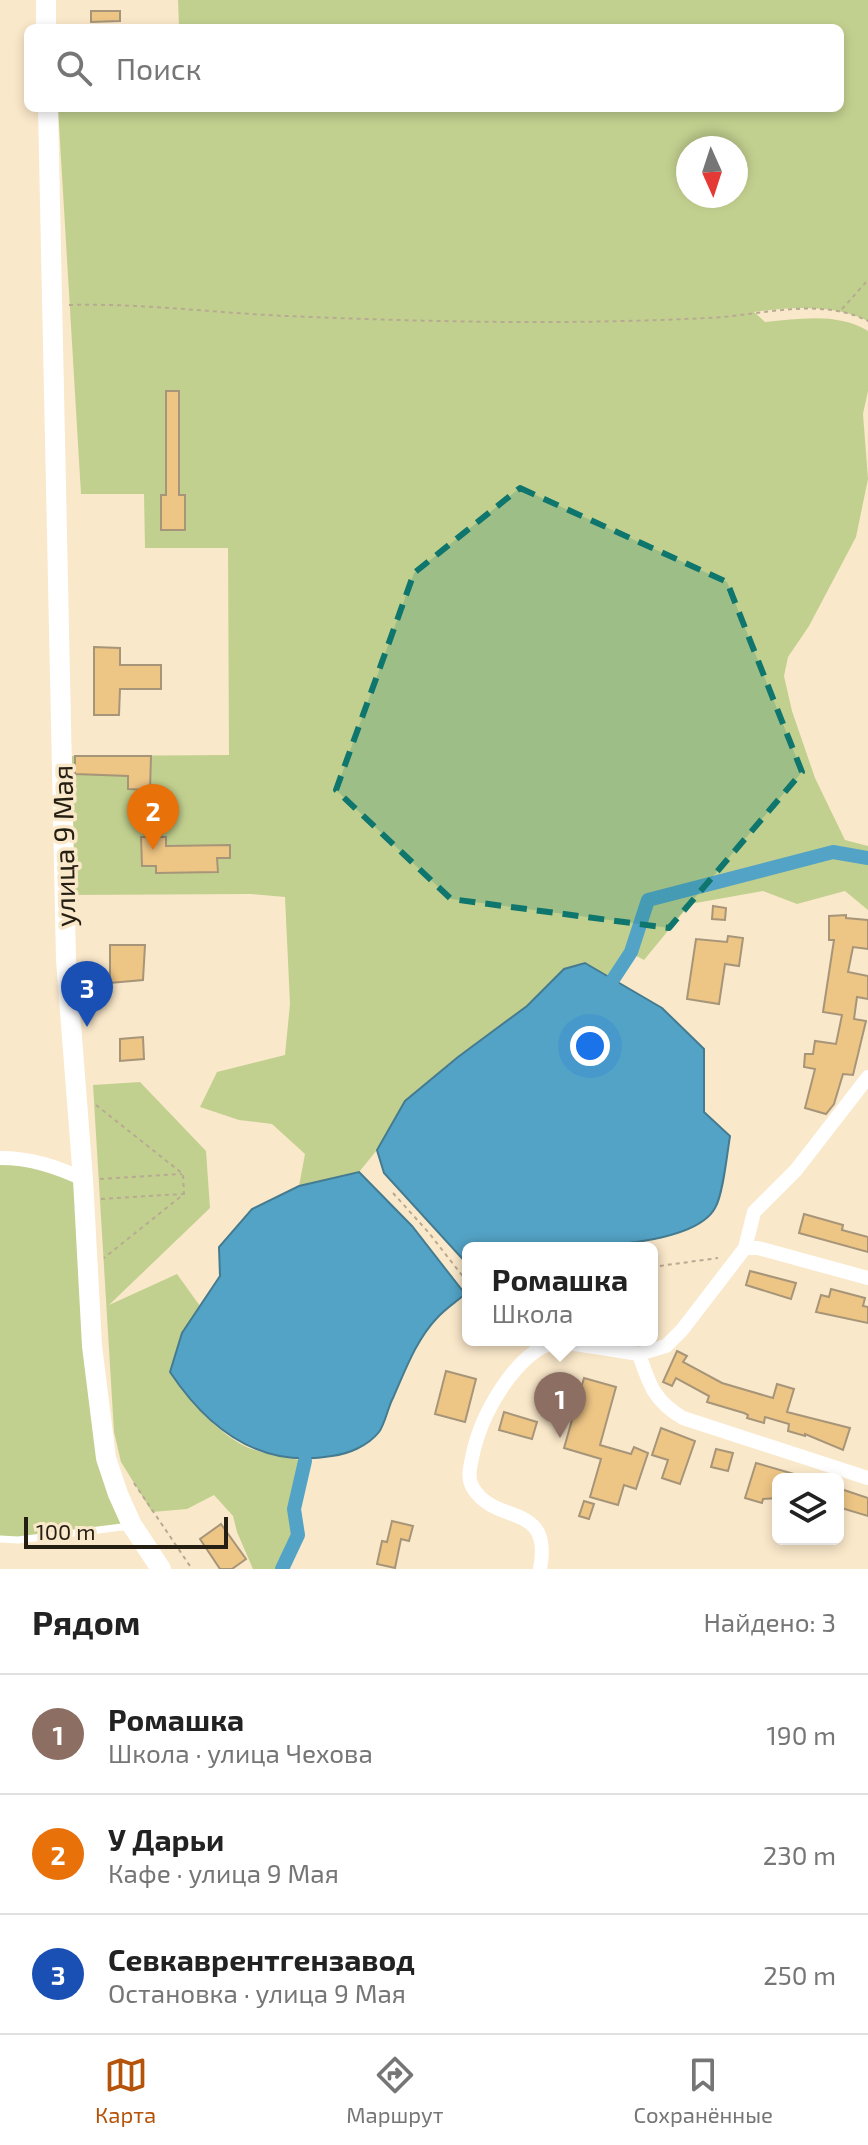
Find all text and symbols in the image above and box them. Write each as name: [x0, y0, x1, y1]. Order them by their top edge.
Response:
search box: [24, 24, 844, 112]
icon: search: [52, 46, 96, 90]
text: Поиск: [116, 50, 202, 86]
north arrow: [676, 136, 748, 208]
street label: улица 9 Мая: [45, 765, 81, 927]
pin: 2: [127, 784, 179, 850]
pin: 3: [61, 961, 113, 1027]
your location: [570, 1026, 610, 1066]
popup: [462, 1242, 658, 1346]
text: Ромашка: [492, 1261, 628, 1297]
text: Школа: [492, 1297, 573, 1328]
pin: 1: [534, 1372, 586, 1438]
map controls: [772, 1473, 844, 1545]
button: layers: [772, 1473, 844, 1545]
scale bar: [24, 1513, 228, 1549]
text: 100 m: [36, 1518, 95, 1544]
text: Рядом: [32, 1601, 140, 1642]
text: Найдено: 3: [703, 1606, 836, 1637]
text: Ромашка: [108, 1701, 244, 1737]
text: 1: [52, 1719, 64, 1750]
text: 190 m: [767, 1719, 836, 1750]
text: Школа · улица Чехова: [108, 1737, 373, 1768]
text: У Дарьи: [108, 1821, 224, 1857]
text: 2: [50, 1839, 66, 1870]
text: 230 m: [763, 1839, 836, 1870]
text: Кафе · улица 9 Мая: [108, 1857, 339, 1888]
text: Севкаврентгензавод: [108, 1941, 415, 1977]
text: 3: [51, 1959, 65, 1990]
text: 250 m: [763, 1959, 836, 1990]
text: Остановка · улица 9 Мая: [108, 1977, 406, 2008]
tab: Карта: [95, 2053, 156, 2127]
tab: Маршрут: [346, 2053, 443, 2127]
tab: Сохранённые: [634, 2053, 773, 2127]

